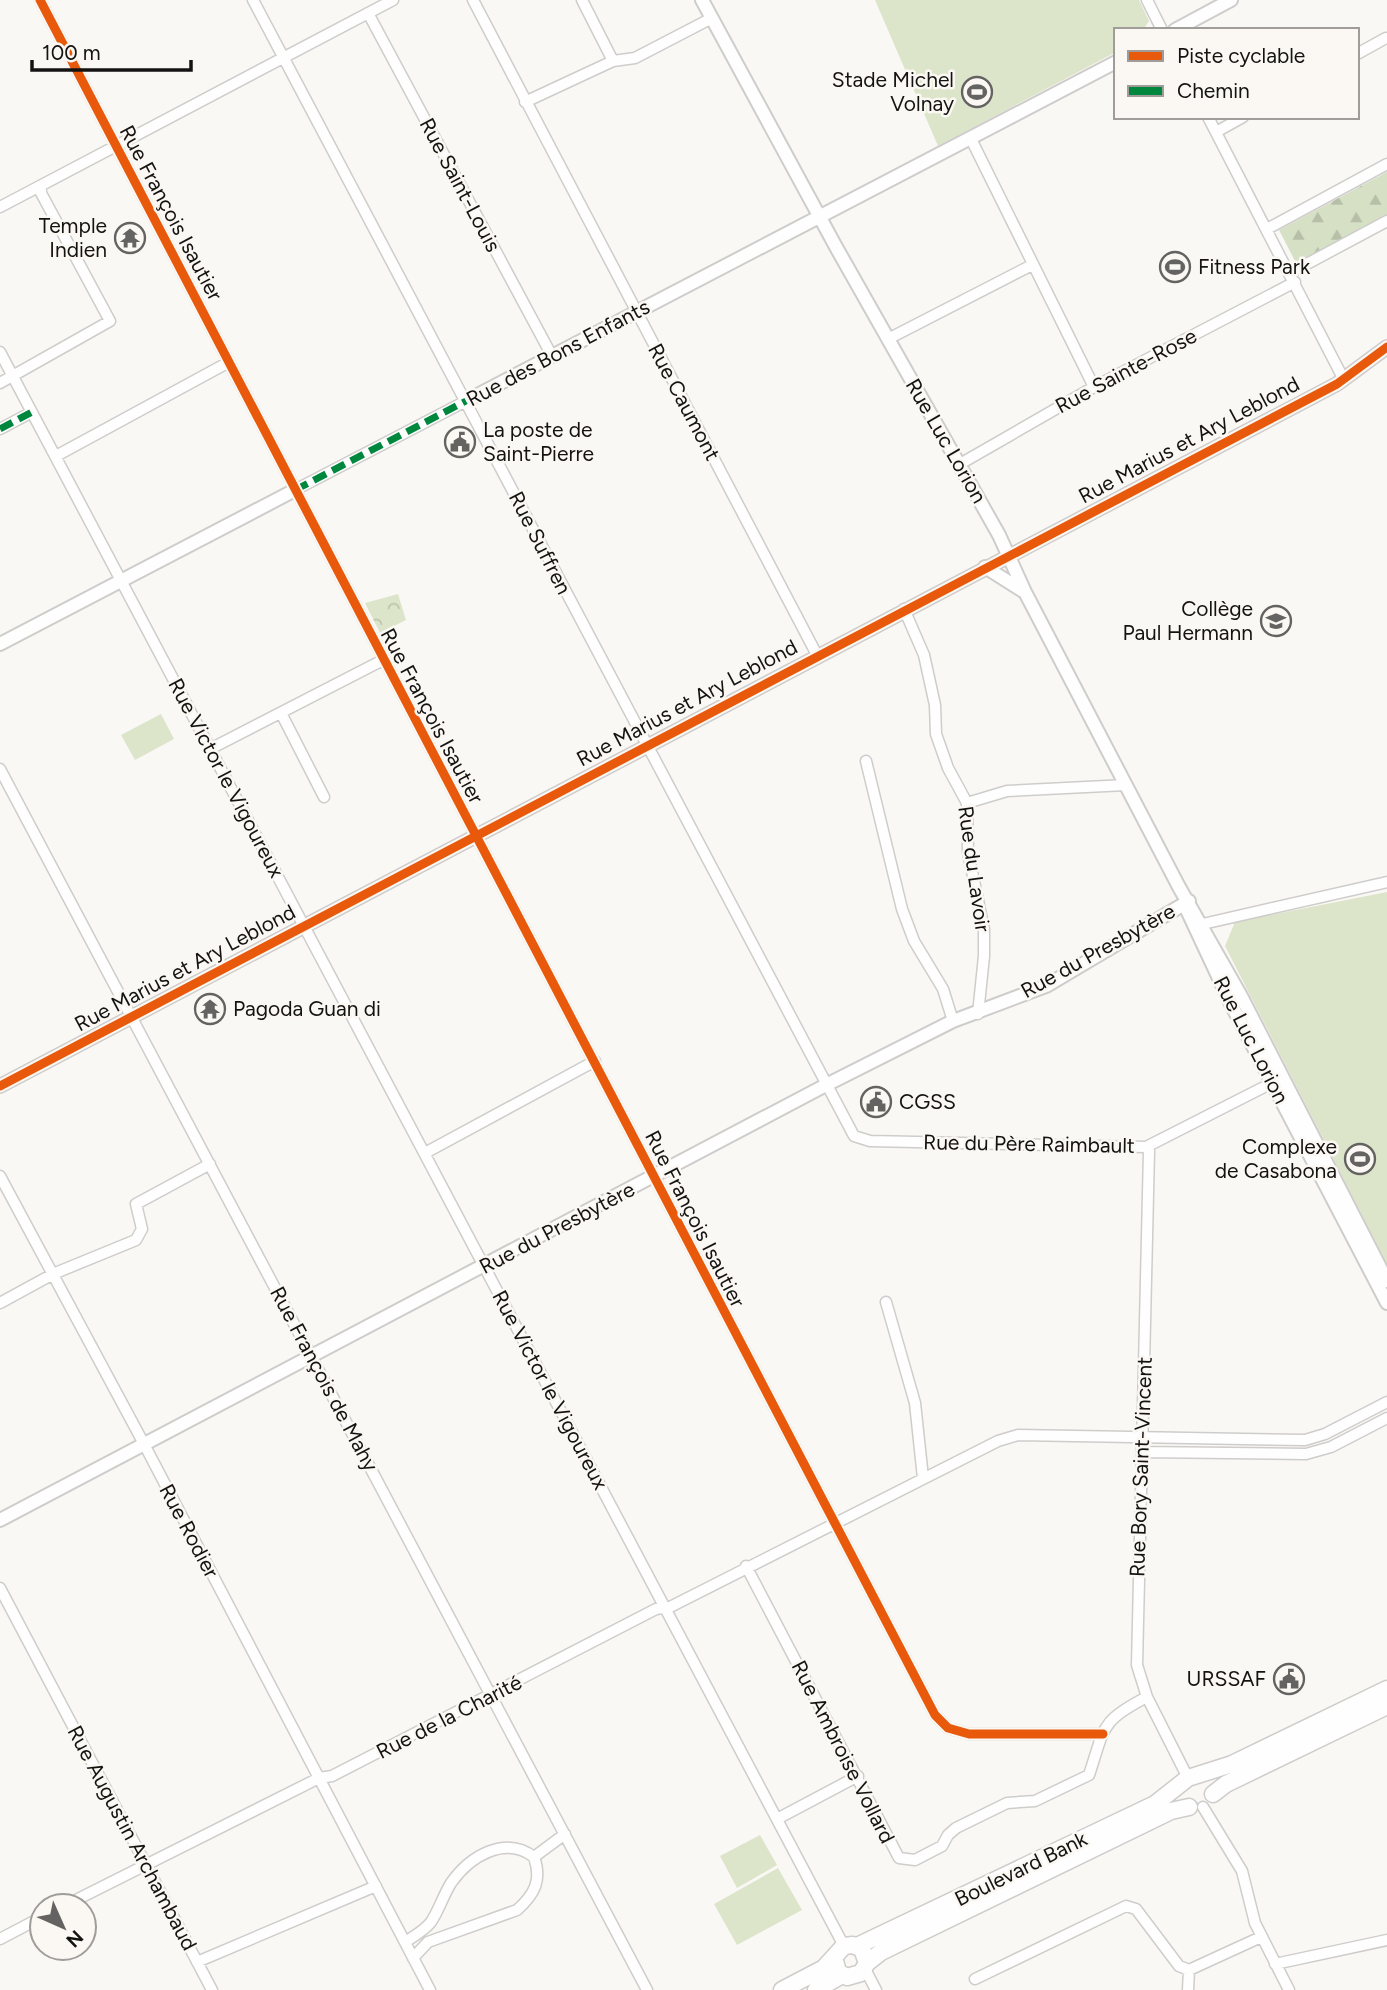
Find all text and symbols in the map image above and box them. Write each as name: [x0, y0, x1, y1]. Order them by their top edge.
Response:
scale bar: [32, 28, 191, 72]
legend: [1114, 28, 1359, 119]
text: 100 m: [42, 40, 101, 65]
text: Piste cyclable: [1177, 43, 1305, 68]
place label: Stade Michel Volnay: [832, 67, 954, 116]
sports icon: Stade Michel Volnay: [960, 75, 994, 109]
text: Chemin: [1177, 78, 1250, 103]
street label: Rue Saint-Louis: [415, 114, 506, 256]
street label: Rue François Isautier: [115, 121, 228, 305]
place label: Temple Indien: [39, 213, 107, 262]
temple icon: Temple Indien: [113, 221, 147, 255]
sports icon: Fitness Park: [1158, 250, 1192, 284]
place label: Fitness Park: [1198, 254, 1311, 279]
street label: Rue des Bons Enfants: [462, 294, 654, 411]
street label: Rue Sainte-Rose: [1051, 323, 1201, 418]
street label: Rue Caumont: [643, 339, 726, 465]
street label: Rue Marius et Ary Leblond: [1074, 371, 1303, 508]
street label: Rue Luc Lorion: [901, 374, 992, 507]
place label: La poste de Saint-Pierre: [483, 417, 594, 466]
public building icon: La poste de Saint-Pierre: [443, 425, 477, 459]
street label: Rue Suffren: [504, 487, 577, 598]
place label: Collège Paul Hermann: [1122, 596, 1253, 645]
school or university icon: Collège Paul Hermann: [1259, 604, 1293, 638]
street label: Rue François Isautier: [376, 624, 489, 808]
street label: Rue Marius et Ary Leblond: [572, 634, 801, 771]
street label: Rue Victor le Vigoureux: [163, 674, 290, 882]
street label: Rue du Lavoir: [953, 804, 996, 934]
street label: Rue du Presbytère: [1016, 898, 1179, 1003]
street label: Rue Marius et Ary Leblond: [70, 899, 299, 1036]
street label: Rue Luc Lorion: [1209, 972, 1294, 1108]
temple icon: Pagoda Guan di: [193, 992, 227, 1026]
place label: Pagoda Guan di: [233, 996, 381, 1021]
public building icon: CGSS: [859, 1085, 893, 1119]
place label: CGSS: [899, 1089, 956, 1114]
street label: Rue François Isautier: [640, 1126, 751, 1311]
street label: Rue du Père Raimbault: [923, 1129, 1135, 1158]
place label: Complexe de Casabona: [1215, 1134, 1337, 1183]
sports icon: Complexe de Casabona: [1343, 1142, 1377, 1176]
street label: Rue du Presbytère: [475, 1176, 639, 1279]
street label: Rue François de Mahy: [265, 1282, 384, 1475]
street label: Rue Victor le Vigoureux: [487, 1286, 614, 1494]
street label: Rue Bory Saint-Vincent: [1124, 1356, 1157, 1578]
street label: Rue Rodier: [154, 1480, 225, 1582]
street label: Rue Ambroise Vollard: [787, 1656, 900, 1847]
public building icon: URSSAF: [1272, 1662, 1306, 1696]
place label: URSSAF: [1187, 1666, 1266, 1691]
street label: Rue de la Charité: [372, 1669, 526, 1764]
street label: Rue Augustin Archambaud: [62, 1721, 202, 1954]
street label: Boulevard Bank: [951, 1825, 1092, 1911]
north arrow: [28, 1892, 98, 1962]
text: N: [61, 1925, 88, 1952]

